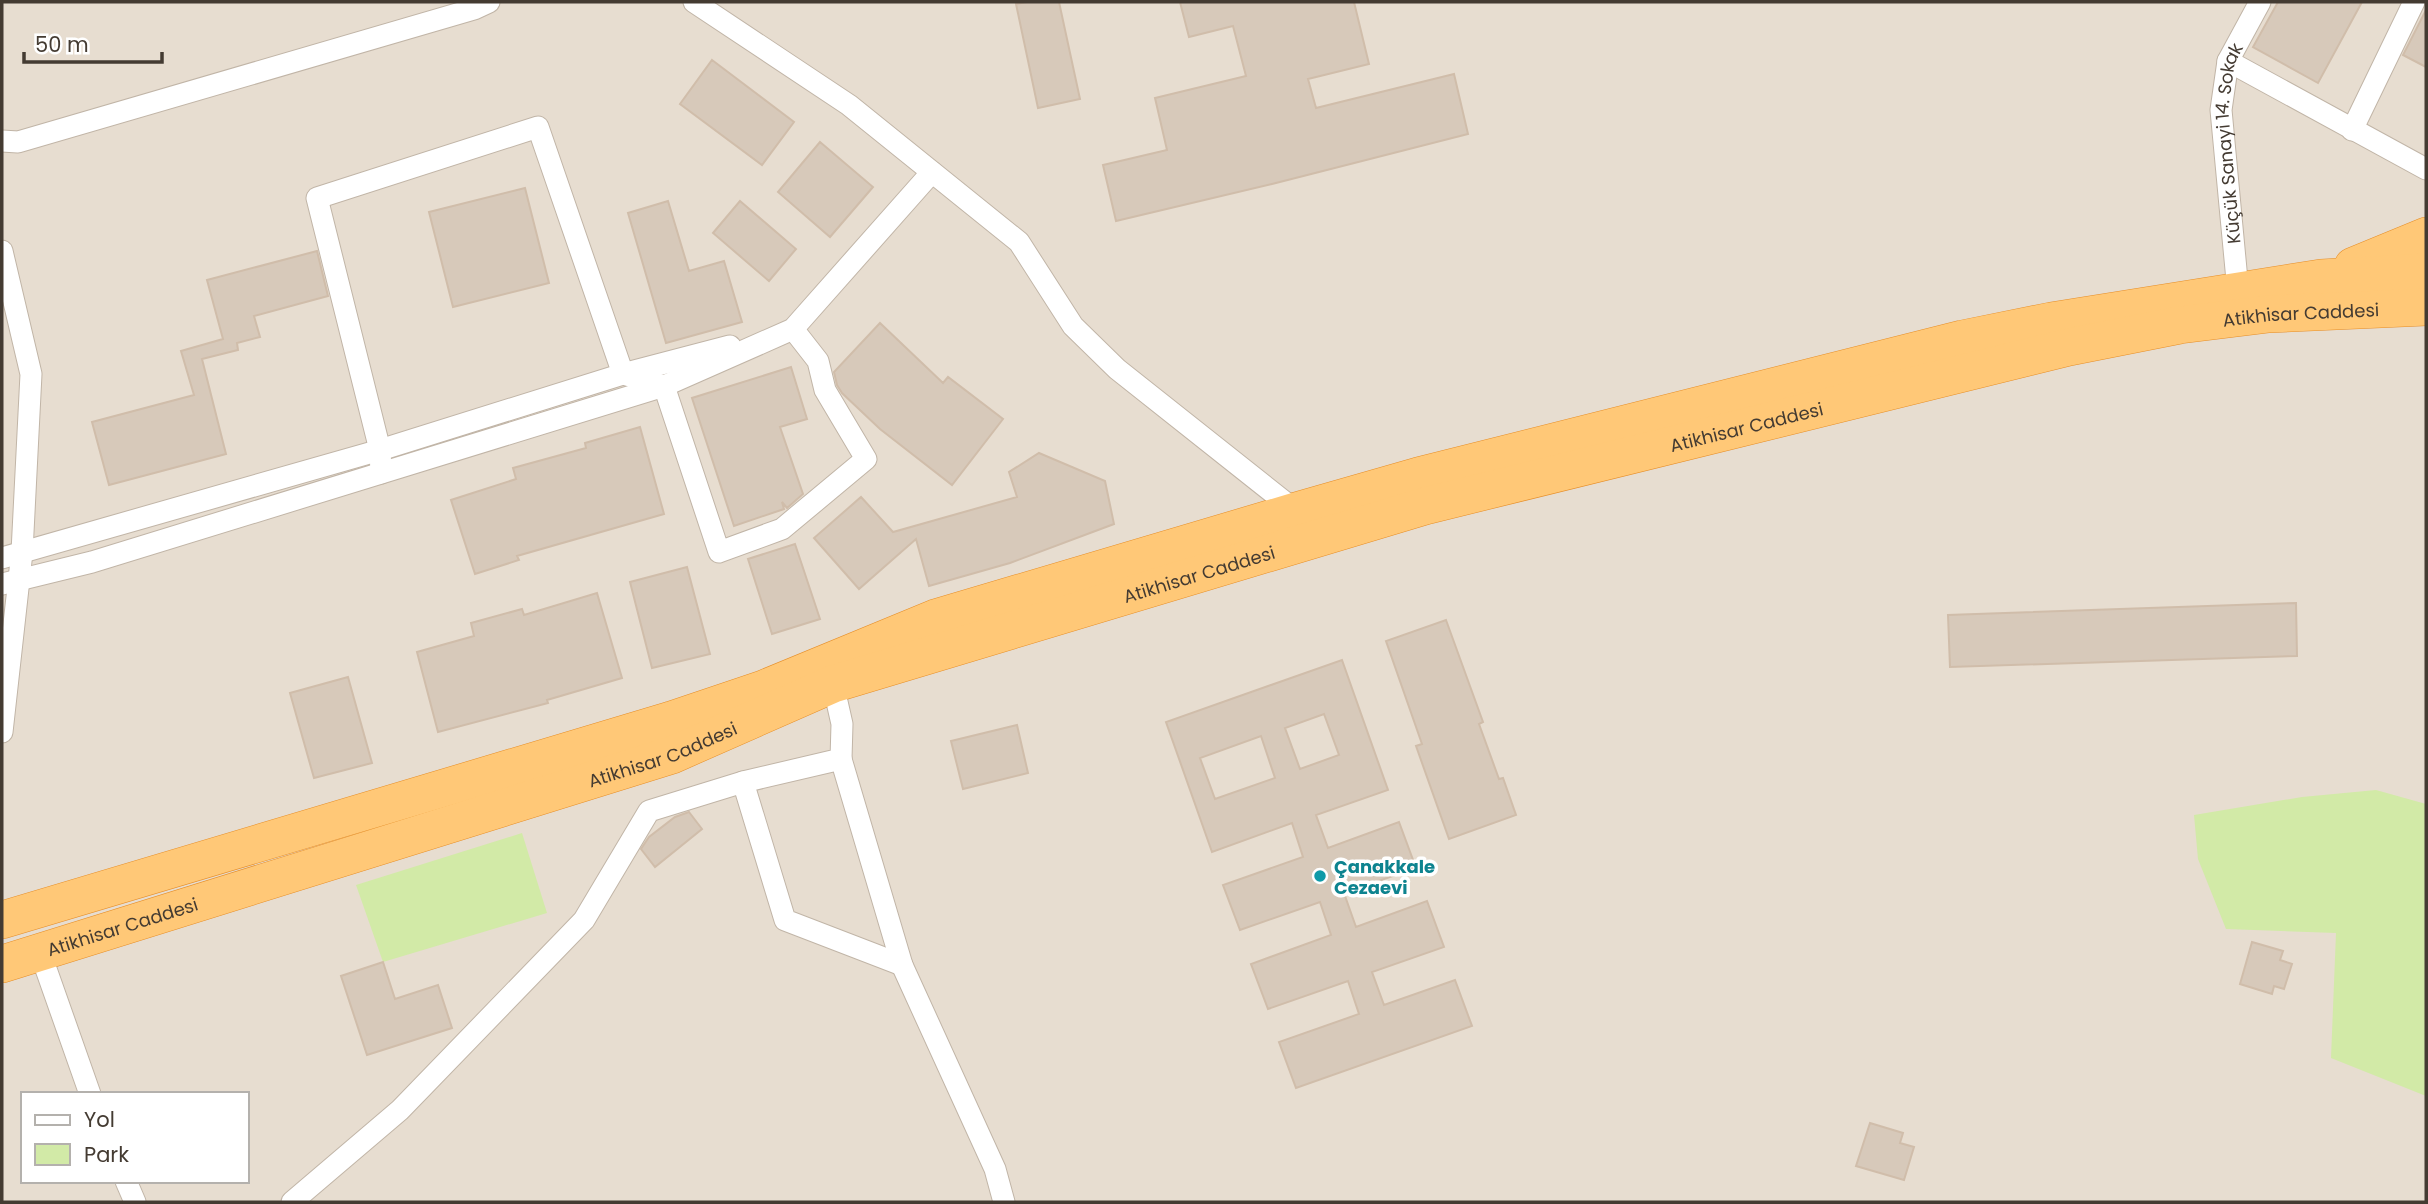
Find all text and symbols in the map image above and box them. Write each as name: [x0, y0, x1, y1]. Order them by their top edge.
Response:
scale bar: [24, 21, 163, 65]
text: 50 m: [35, 30, 89, 59]
street label: Küçük Sanayi 14. Sokak: [2208, 37, 2249, 245]
street label: Atikhisar Caddesi: [2221, 297, 2380, 332]
street label: Atikhisar Caddesi: [1667, 396, 1826, 458]
street label: Atikhisar Caddesi: [1120, 539, 1278, 609]
street label: Atikhisar Caddesi: [585, 715, 741, 793]
place label: Çanakkale Cezaevi: [1334, 854, 1435, 900]
marker: Çanakkale Cezaevi: [1312, 868, 1328, 884]
street label: Atikhisar Caddesi: [44, 891, 201, 962]
legend: [21, 1092, 248, 1183]
text: Yol: [84, 1105, 115, 1134]
text: Park: [84, 1140, 129, 1169]

